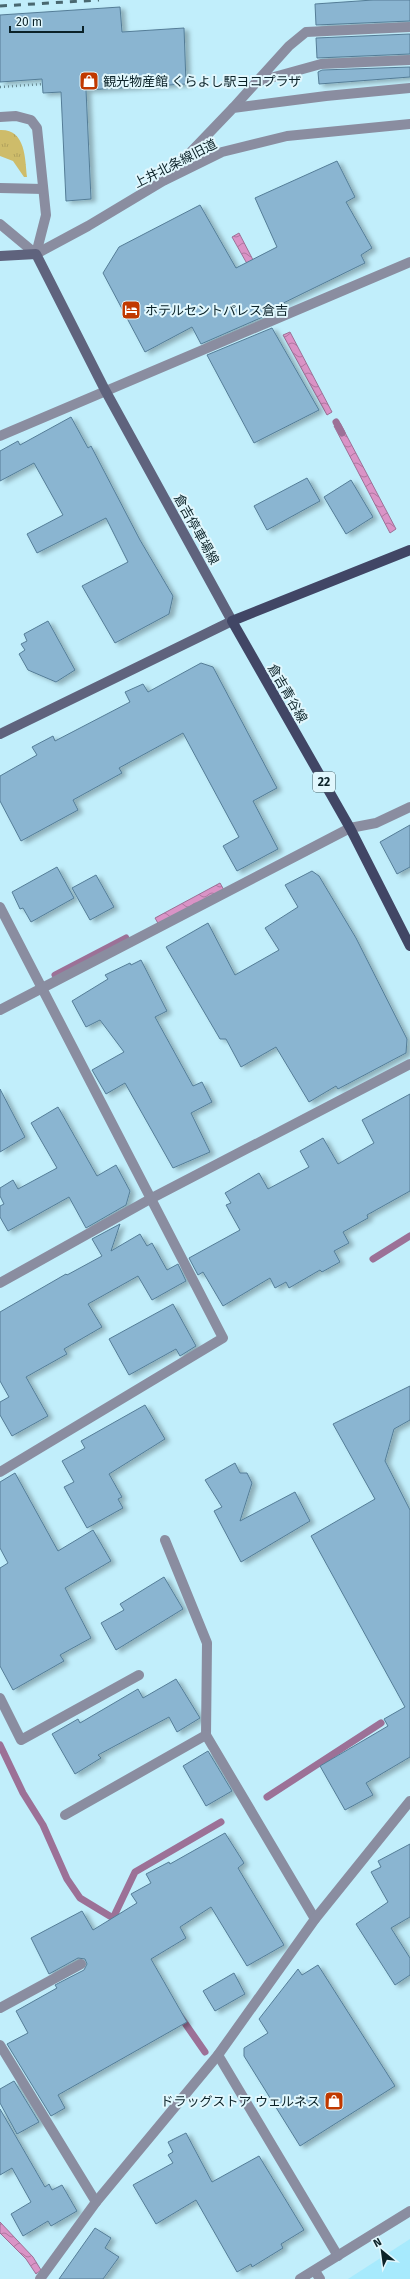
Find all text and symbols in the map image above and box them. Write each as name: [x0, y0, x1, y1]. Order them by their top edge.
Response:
scale bar: [10, 8, 83, 34]
text: 20 m: [16, 15, 42, 29]
shop icon: 観光物産館 くらよし駅ヨコプラザ: [78, 70, 100, 92]
place label: 観光物産館 くらよし駅ヨコプラザ: [103, 74, 301, 89]
street label: 上井北条線旧道: [131, 136, 219, 191]
hotel icon: ホテルセントパレス倉吉: [120, 299, 142, 321]
place label: ホテルセントパレス倉吉: [145, 303, 288, 318]
street label: 倉吉停車場線: [171, 491, 222, 567]
street label: 倉吉青谷線: [265, 661, 310, 725]
road number: 22: [313, 772, 335, 792]
shop icon: ドラッグストア ウェルネス: [323, 2090, 345, 2112]
place label: ドラッグストア ウェルネス: [161, 2094, 320, 2109]
north arrow: [362, 2231, 402, 2271]
text: N: [371, 2235, 384, 2250]

